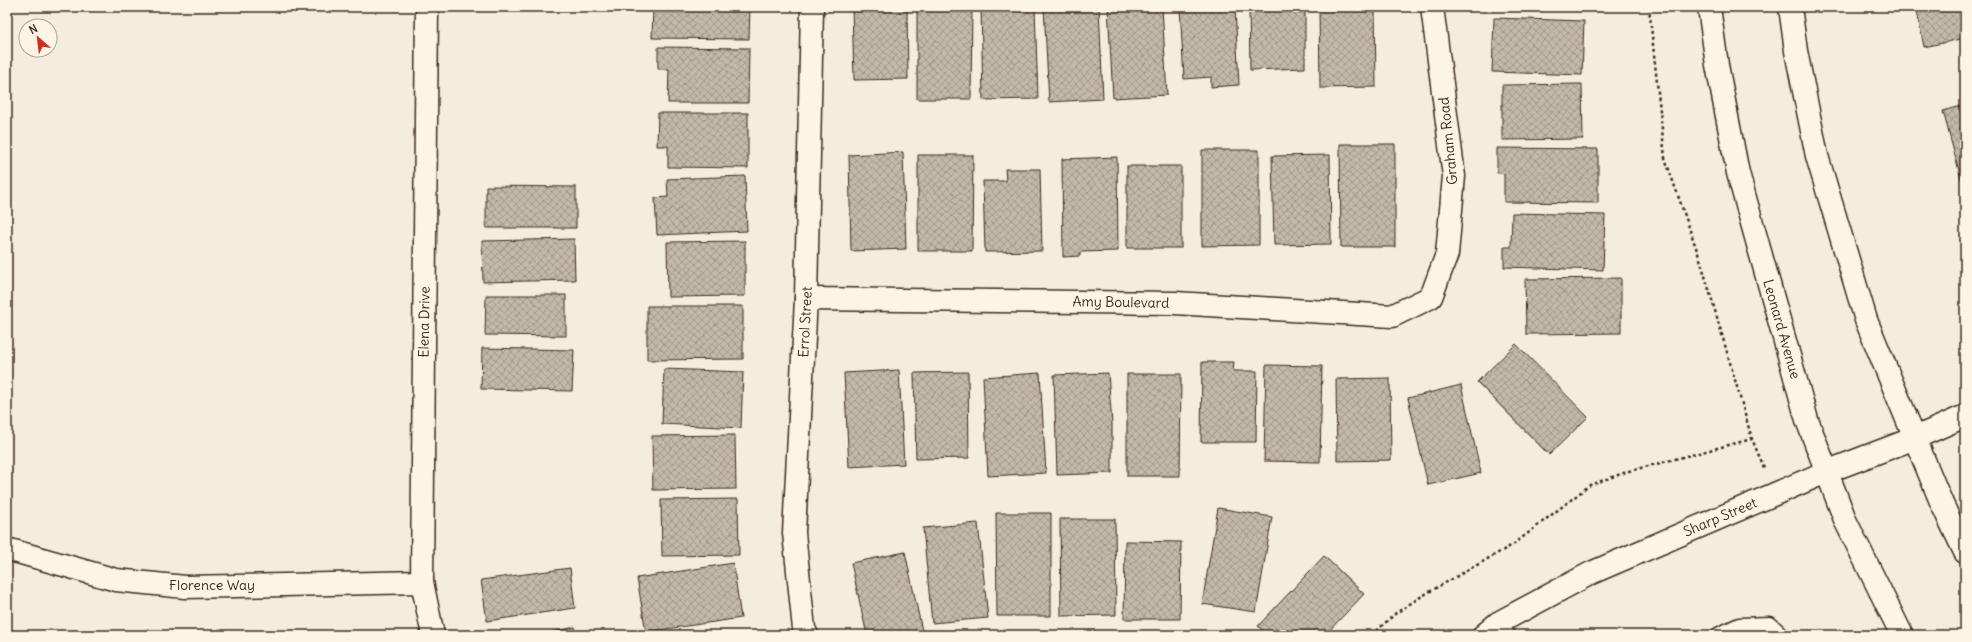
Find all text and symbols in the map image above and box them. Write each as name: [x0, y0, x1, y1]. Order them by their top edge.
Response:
north arrow: [18, 18, 58, 58]
text: N: [27, 21, 40, 37]
street label: Graham Road: [1434, 96, 1462, 186]
street label: Leonard Avenue: [1759, 277, 1805, 381]
street label: Elena Drive: [414, 286, 434, 358]
street label: Errol Street: [794, 286, 816, 358]
street label: Amy Boulevard: [1072, 292, 1170, 312]
street label: Sharp Street: [1680, 493, 1760, 541]
street label: Florence Way: [169, 576, 255, 594]

